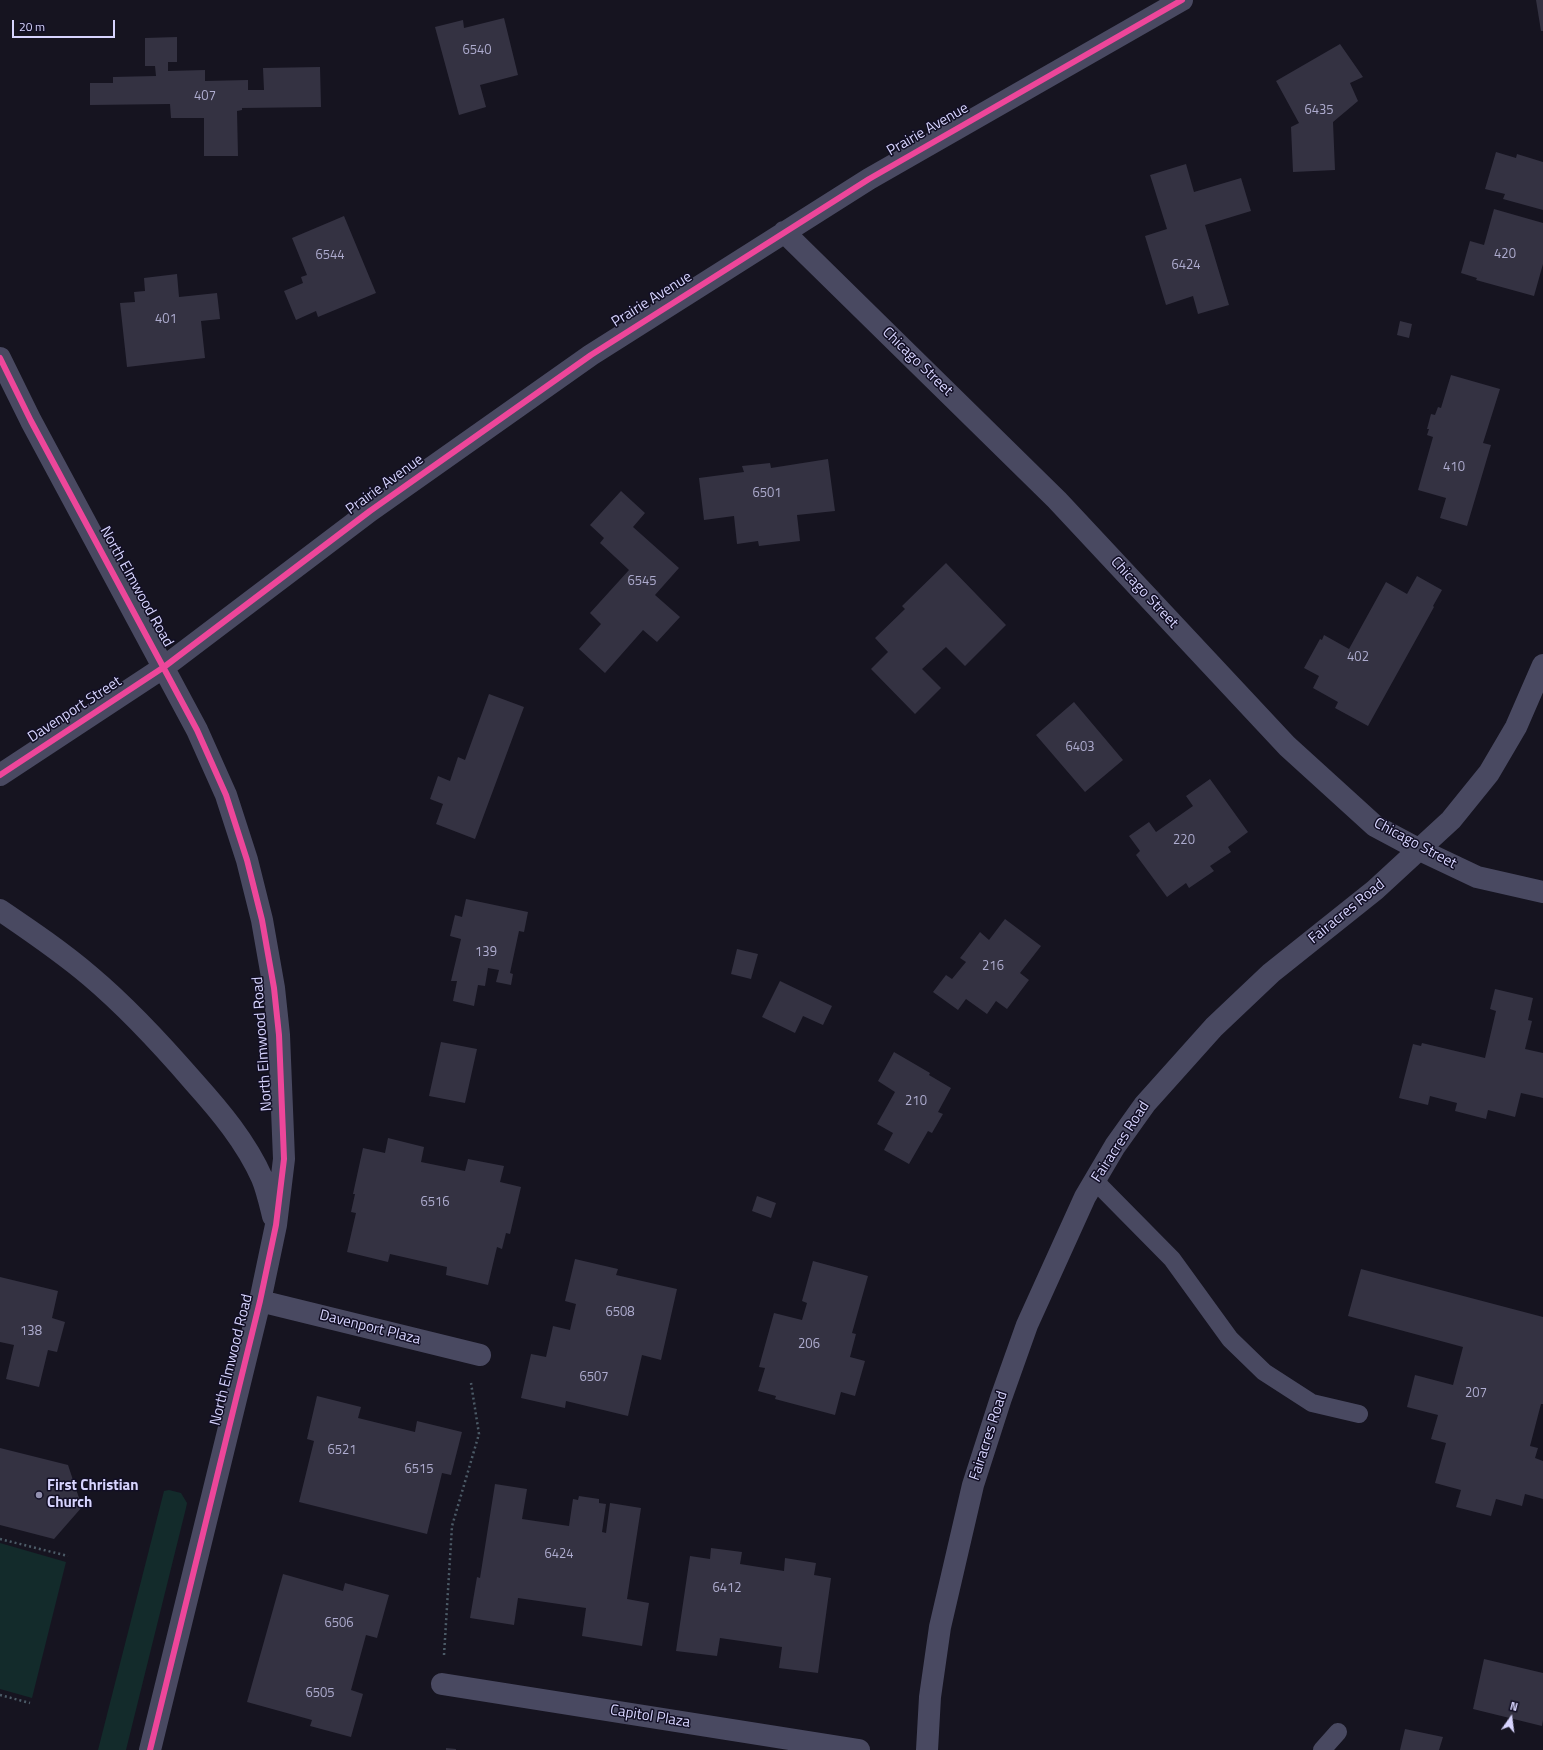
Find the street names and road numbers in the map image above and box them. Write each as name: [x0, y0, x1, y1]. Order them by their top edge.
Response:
street label: Prairie Avenue: [884, 99, 972, 161]
street label: Prairie Avenue: [609, 268, 695, 332]
street label: Chicago Street: [878, 324, 956, 400]
street label: Prairie Avenue: [343, 451, 427, 519]
street label: North Elmwood Road: [95, 524, 177, 650]
street label: Chicago Street: [1106, 554, 1182, 632]
street label: Davenport Street: [25, 673, 125, 747]
street label: Chicago Street: [1371, 815, 1459, 873]
street label: Fairacres Road: [1305, 876, 1389, 948]
street label: North Elmwood Road: [249, 976, 277, 1112]
street label: Fairacres Road: [1088, 1098, 1154, 1186]
street label: North Elmwood Road: [207, 1292, 257, 1428]
street label: Davenport Plaza: [318, 1307, 422, 1349]
street label: Fairacres Road: [966, 1389, 1012, 1483]
street label: Capitol Plaza: [609, 1702, 691, 1732]

